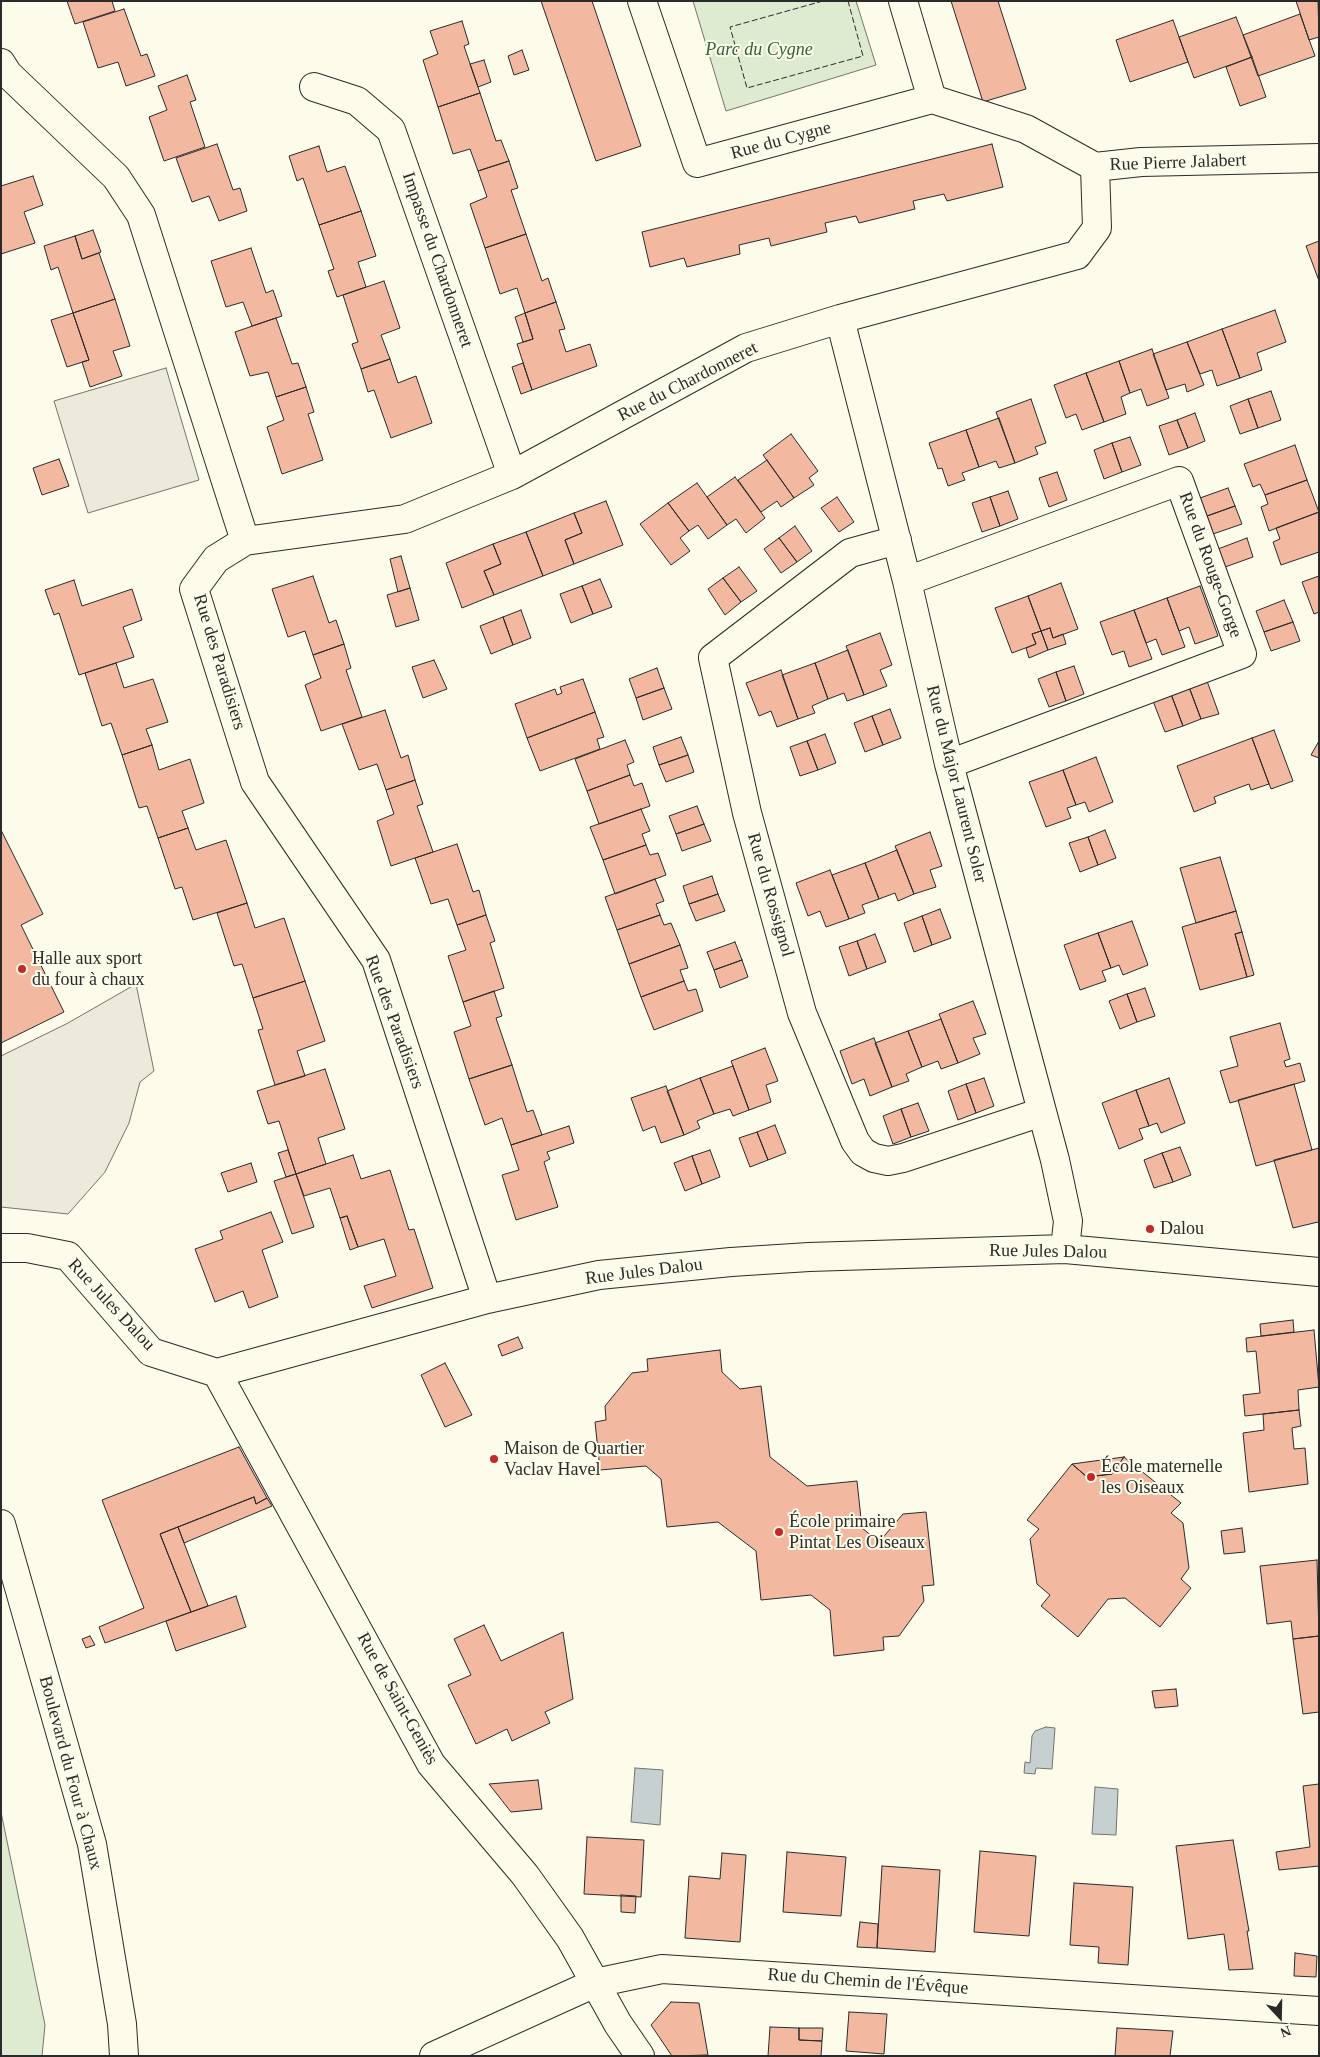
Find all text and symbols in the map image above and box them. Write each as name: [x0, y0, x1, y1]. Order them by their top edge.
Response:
park label: Parc du Cygne: [705, 39, 813, 61]
street label: Rue du Cygne: [728, 117, 834, 165]
street label: Rue Pierre Jalabert: [1109, 150, 1247, 176]
street label: Impasse du Chardonneret: [397, 170, 477, 350]
street label: Rue du Chardonneret: [615, 337, 761, 427]
street label: Rue du Rouge-Gorge: [1174, 489, 1246, 641]
street label: Rue des Paradisiers: [188, 591, 250, 733]
street label: Rue du Major Laurent Soler: [921, 683, 991, 885]
street label: Rue du Rossignol: [742, 830, 798, 960]
place label: Halle aux sport du four à chaux: [32, 948, 144, 991]
street label: Rue des Paradisiers: [360, 952, 428, 1092]
marker: Halle aux sport du four à chaux: [16, 963, 28, 975]
place label: Dalou: [1160, 1218, 1204, 1240]
marker: Dalou: [1144, 1223, 1156, 1235]
street label: Rue Jules Dalou: [989, 1240, 1107, 1264]
street label: Rue Jules Dalou: [63, 1254, 159, 1356]
street label: Rue Jules Dalou: [584, 1254, 704, 1290]
place label: Maison de Quartier Vaclav Havel: [504, 1438, 644, 1480]
marker: Maison de Quartier Vaclav Havel: [488, 1453, 500, 1465]
place label: École maternelle les Oiseaux: [1101, 1456, 1222, 1498]
marker: École maternelle les Oiseaux: [1085, 1471, 1097, 1483]
place label: École primaire Pintat Les Oiseaux: [789, 1511, 925, 1554]
marker: École primaire Pintat Les Oiseaux: [773, 1526, 785, 1538]
street label: Rue de Saint-Geniès: [352, 1629, 442, 1769]
street label: Boulevard du Four à Chaux: [34, 1674, 106, 1872]
street label: Rue du Chemin de l'Évêque: [767, 1964, 969, 2000]
north arrow: [1255, 1992, 1305, 2042]
text: N: [1278, 2023, 1293, 2040]

